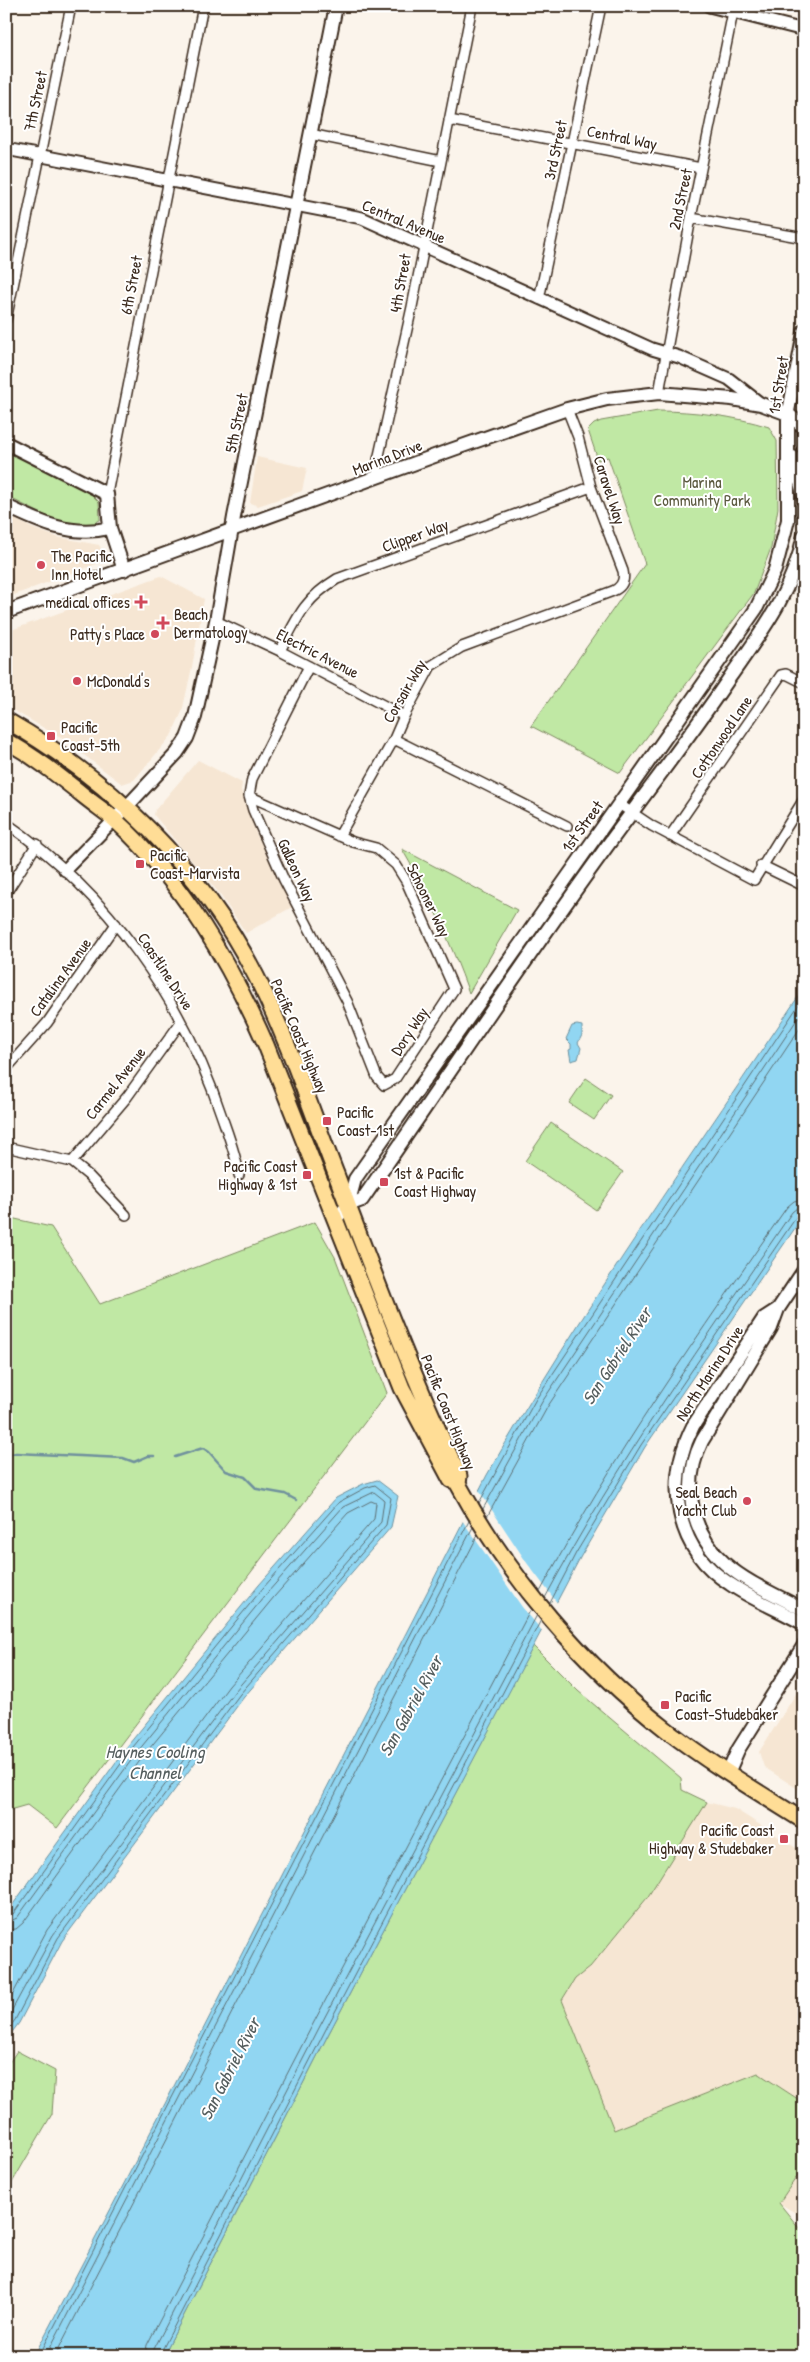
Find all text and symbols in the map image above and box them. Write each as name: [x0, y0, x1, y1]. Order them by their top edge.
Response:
street label: 7th Street: [18, 68, 52, 133]
street label: 3rd Street: [538, 118, 572, 182]
street label: Central Way: [585, 119, 659, 155]
street label: 2nd Street: [663, 166, 697, 232]
street label: Central Avenue: [359, 194, 450, 249]
street label: 4th Street: [384, 251, 416, 314]
street label: 6th Street: [115, 253, 148, 316]
street label: 1st Street: [763, 354, 794, 416]
street label: 5th Street: [219, 391, 253, 455]
street label: Marina Drive: [349, 433, 426, 480]
street label: Caravel Way: [589, 453, 632, 527]
park label: Marina Community Park: [654, 471, 751, 511]
street label: Clipper Way: [379, 513, 452, 557]
place label: The Pacific Inn Hotel: [51, 545, 112, 585]
marker: The Pacific Inn Hotel: [35, 559, 47, 571]
place label: medical offices: [45, 591, 130, 613]
marker: medical offices: [134, 595, 148, 609]
place label: Beach Dermatology: [174, 603, 248, 643]
marker: Beach Dermatology: [156, 616, 170, 630]
place label: Patty's Place: [70, 623, 146, 645]
street label: Electric Avenue: [273, 623, 363, 683]
marker: Patty's Place: [149, 628, 161, 640]
street label: Corsair Way: [377, 655, 431, 727]
place label: McDonald's: [87, 670, 150, 692]
marker: McDonald's: [71, 675, 83, 687]
street label: Cottonwood Lane: [685, 691, 757, 783]
place label: Pacific Coast-5th: [61, 716, 120, 756]
marker: Pacific Coast-5th: [45, 730, 57, 742]
street label: 1st Street: [556, 796, 608, 856]
street label: Galleon Way: [273, 835, 321, 905]
place label: Pacific Coast-Marvista: [150, 844, 240, 884]
marker: Pacific Coast-Marvista: [134, 858, 146, 870]
street label: Schooner Way: [402, 859, 456, 941]
street label: Coastline Drive: [133, 928, 200, 1015]
street label: Catalina Avenue: [24, 933, 96, 1021]
street label: Pacific Coast Highway: [266, 975, 334, 1097]
street label: Dory Way: [385, 1002, 433, 1059]
street label: Carmel Avenue: [80, 1041, 151, 1124]
place label: Pacific Coast-1st: [337, 1101, 395, 1141]
marker: Pacific Coast-1st: [321, 1115, 333, 1127]
place label: Pacific Coast Highway & 1st: [218, 1155, 297, 1195]
place label: 1st & Pacific Coast Highway: [394, 1162, 476, 1202]
marker: Pacific Coast Highway & 1st: [301, 1169, 313, 1181]
marker: 1st & Pacific Coast Highway: [378, 1176, 390, 1188]
water label: San Gabriel River: [576, 1301, 658, 1409]
street label: North Marina Drive: [670, 1320, 748, 1425]
street label: Pacific Coast Highway: [416, 1351, 482, 1473]
place label: Seal Beach Yacht Club: [675, 1481, 737, 1521]
marker: Seal Beach Yacht Club: [741, 1495, 753, 1507]
water label: San Gabriel River: [373, 1649, 449, 1760]
place label: Pacific Coast-Studebaker: [675, 1685, 779, 1725]
marker: Pacific Coast-Studebaker: [659, 1699, 671, 1711]
water label: Haynes Cooling Channel: [106, 1739, 205, 1785]
place label: Pacific Coast Highway & Studebaker: [649, 1819, 774, 1859]
marker: Pacific Coast Highway & Studebaker: [778, 1833, 790, 1845]
water label: San Gabriel River: [193, 2012, 267, 2124]

